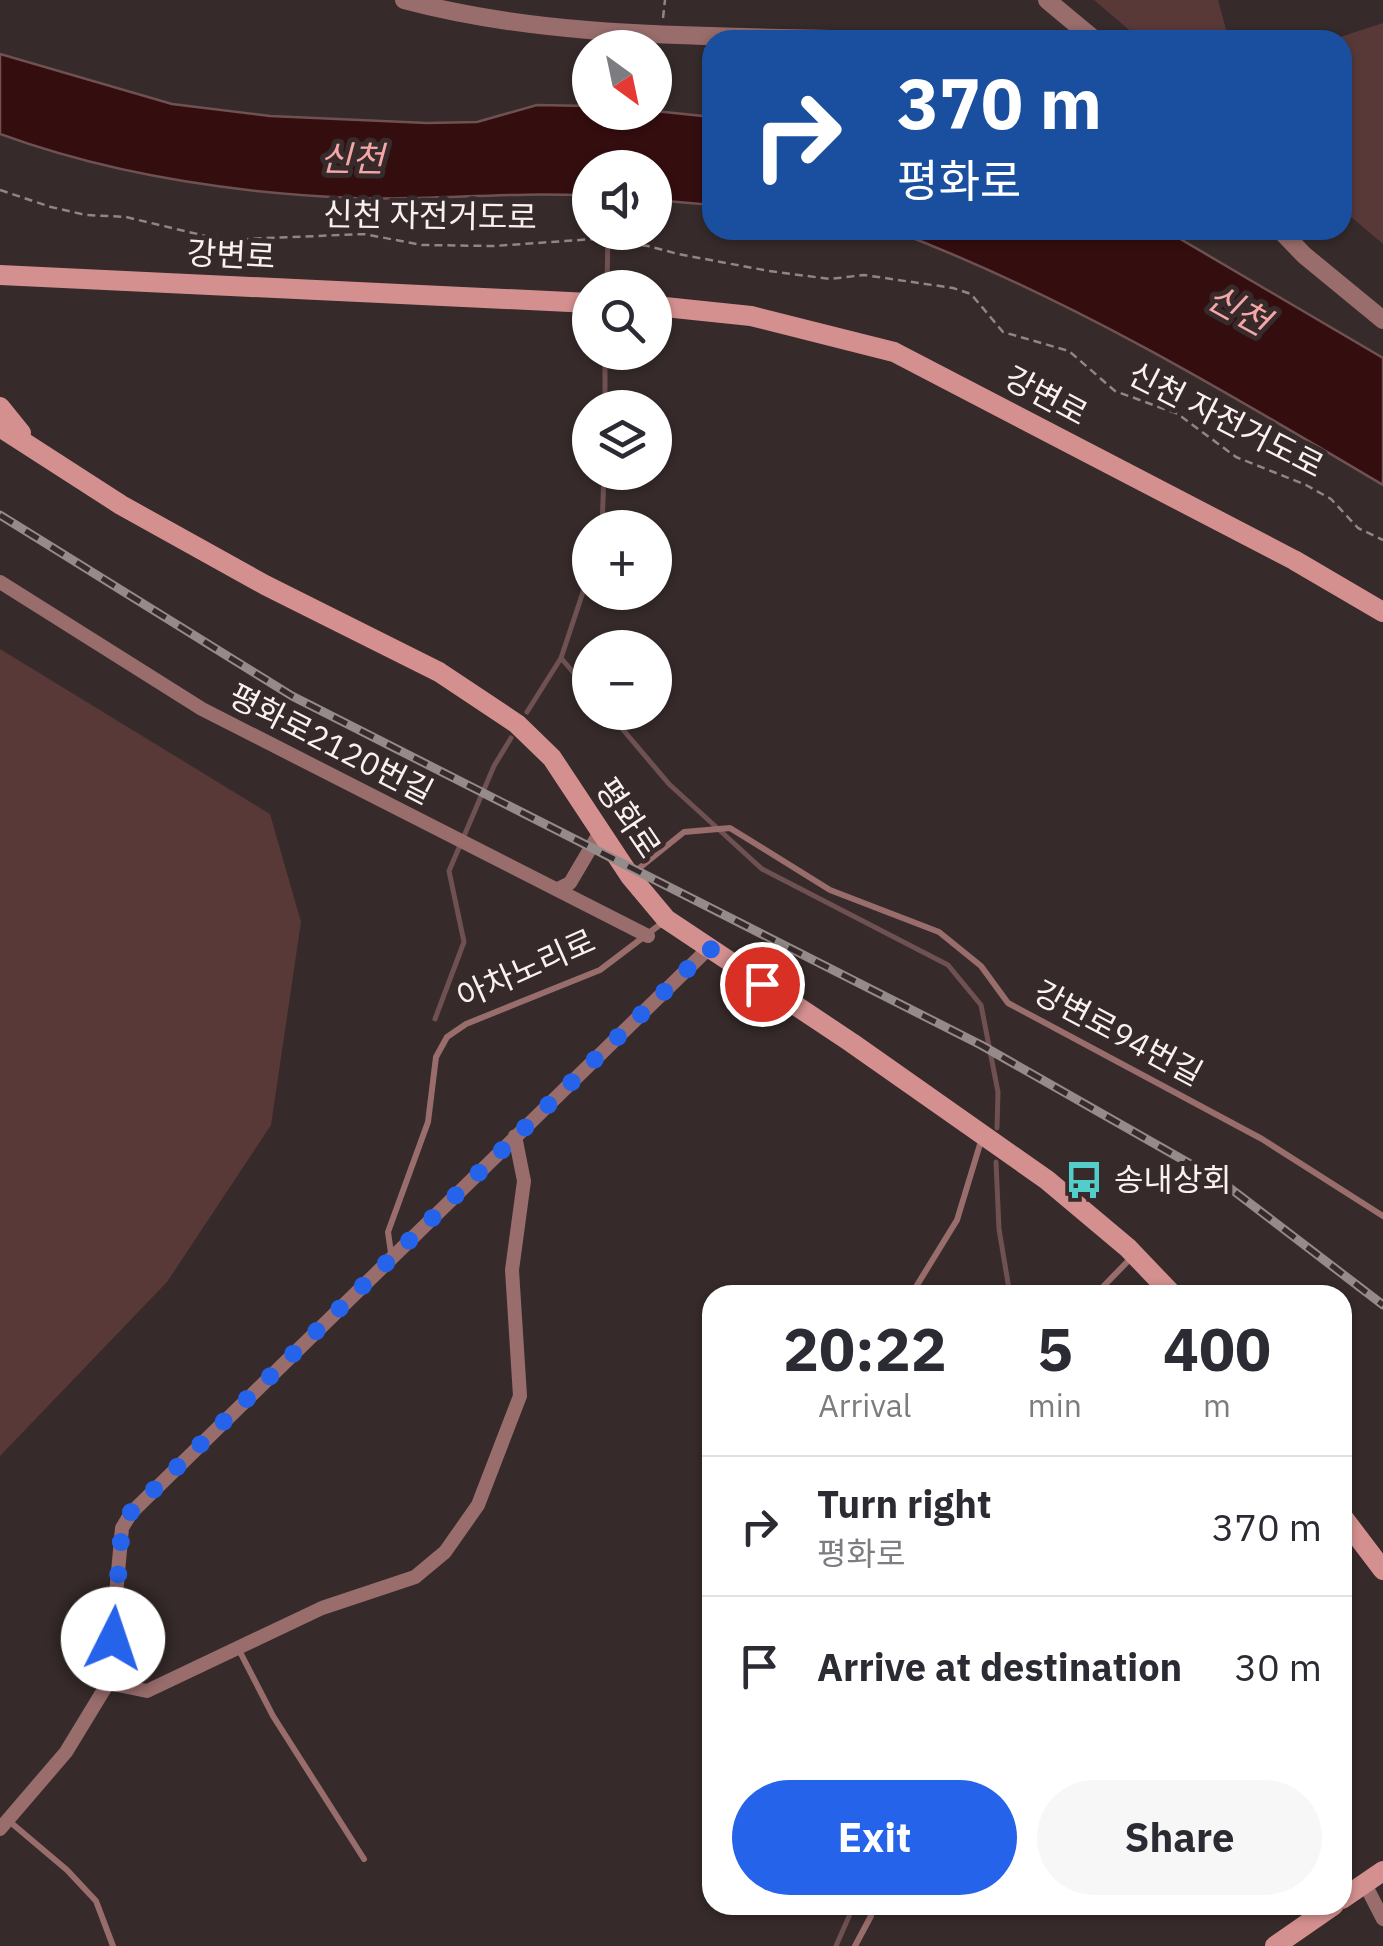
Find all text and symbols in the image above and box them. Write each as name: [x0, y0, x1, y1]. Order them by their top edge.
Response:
north arrow: [572, 30, 672, 130]
map controls: [572, 30, 672, 730]
text: 370 m: [897, 57, 1102, 148]
icon: right: [732, 70, 862, 200]
water label: 신천: [319, 134, 388, 182]
button: sound: [572, 150, 672, 250]
text: 평화로: [897, 151, 1021, 209]
street label: 신천 자전거도로: [323, 192, 537, 238]
street label: 강변로: [186, 231, 276, 277]
button: search: [572, 270, 672, 370]
water label: 신천: [1199, 273, 1281, 347]
street label: 신천 자전거도로: [1122, 352, 1331, 486]
street label: 강변로: [998, 356, 1095, 434]
button: layers: [572, 390, 672, 490]
button: +: [572, 510, 672, 610]
button: −: [572, 630, 672, 730]
street label: 평화로2120번길: [222, 674, 441, 813]
street label: 평화로: [587, 769, 671, 866]
street label: 아차노리로: [450, 919, 601, 1017]
pin: [720, 942, 805, 1027]
icon: arrive: [735, 957, 790, 1012]
street label: 강변로94번길: [1027, 970, 1210, 1094]
place label: 송내상회: [1114, 1158, 1232, 1200]
bus stop icon: 송내상회: [1063, 1159, 1105, 1201]
text: 20:22: [783, 1309, 947, 1388]
text: 5: [1037, 1309, 1073, 1388]
text: 400: [1163, 1309, 1271, 1388]
text: Arrival: [818, 1384, 912, 1426]
text: min: [1028, 1384, 1082, 1426]
text: m: [1203, 1384, 1231, 1426]
text: Turn right: [817, 1479, 992, 1528]
icon: right: [732, 1499, 787, 1554]
text: 370 m: [1211, 1502, 1322, 1551]
text: 평화로: [817, 1532, 905, 1574]
position arrow: [61, 1587, 165, 1691]
icon: arrive: [732, 1639, 787, 1694]
text: Arrive at destination: [817, 1642, 1182, 1691]
text: 30 m: [1234, 1642, 1322, 1691]
button: Exit: [732, 1780, 1017, 1895]
button: Share: [1037, 1780, 1322, 1895]

